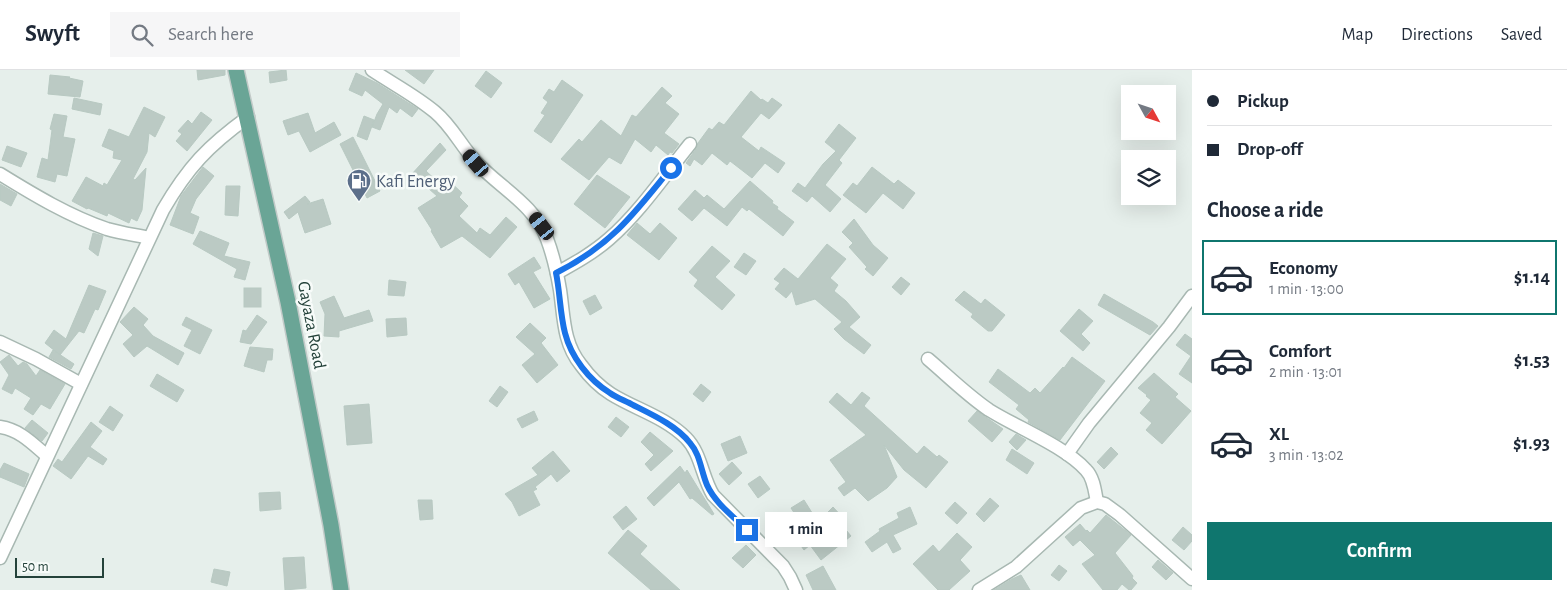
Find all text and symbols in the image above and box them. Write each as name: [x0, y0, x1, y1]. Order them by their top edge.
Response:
search box: [110, 12, 460, 57]
icon: search: [128, 21, 156, 49]
text: Swyft: [25, 22, 80, 46]
text: Search here: [168, 25, 254, 44]
text: Map: [1342, 26, 1373, 44]
text: Directions: [1401, 26, 1473, 44]
text: Saved: [1501, 26, 1542, 44]
north arrow: [1121, 85, 1176, 140]
map controls: [1121, 85, 1176, 205]
text: Pickup: [1237, 92, 1289, 111]
text: Drop-off: [1237, 140, 1302, 159]
car: [460, 147, 491, 179]
button: layers: [1121, 150, 1176, 205]
route start: [660, 157, 682, 179]
fuel station icon: Kafi Energy: [346, 168, 372, 202]
place label: Kafi Energy: [376, 173, 455, 191]
text: Choose a ride: [1207, 199, 1323, 221]
car: [526, 210, 557, 242]
icon: car: [1209, 255, 1254, 300]
text: Economy: [1269, 259, 1338, 278]
text: $1.14: [1514, 268, 1550, 287]
street label: Gayaza Road: [294, 280, 328, 371]
text: 1 min · 13:00: [1269, 281, 1344, 297]
icon: car: [1209, 338, 1254, 383]
text: Comfort: [1269, 342, 1331, 361]
text: $1.53: [1514, 351, 1550, 370]
text: 2 min · 13:01: [1269, 364, 1343, 380]
icon: car: [1209, 421, 1254, 466]
text: XL: [1269, 425, 1289, 444]
text: $1.93: [1513, 434, 1550, 453]
text: 3 min · 13:02: [1269, 447, 1344, 463]
callout: 1 min: [764, 512, 847, 548]
route end: [736, 519, 758, 541]
text: 1 min: [789, 521, 823, 537]
button: Confirm: [1207, 522, 1552, 580]
scale bar: [15, 555, 104, 578]
text: 50 m: [22, 560, 49, 574]

